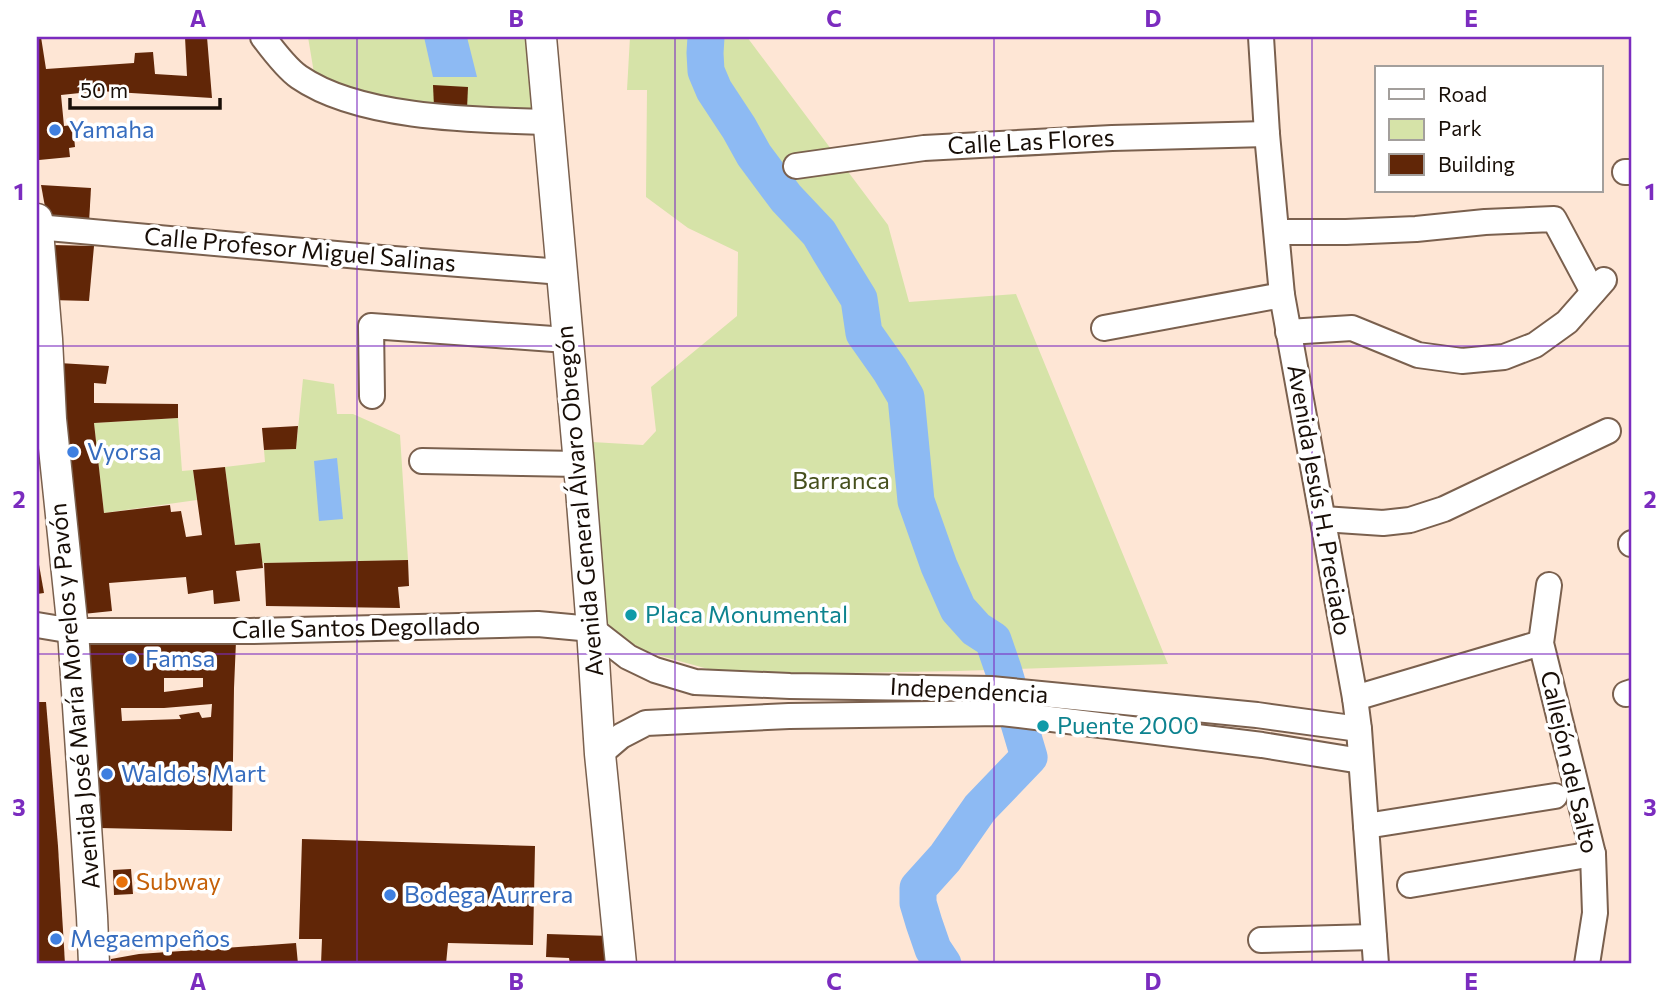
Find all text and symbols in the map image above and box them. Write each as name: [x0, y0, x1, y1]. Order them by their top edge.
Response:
text: A: [190, 4, 207, 32]
text: B: [508, 4, 524, 32]
text: C: [826, 4, 842, 32]
text: D: [1145, 4, 1162, 32]
text: E: [1464, 4, 1478, 32]
scale bar: [70, 66, 220, 110]
legend: [1375, 66, 1602, 192]
text: 50 m: [80, 77, 128, 102]
text: Road: [1438, 81, 1487, 106]
place label: Yamaha: [69, 114, 155, 143]
text: Park: [1438, 115, 1482, 140]
marker: Yamaha: [47, 122, 63, 138]
street label: Calle Las Flores: [947, 122, 1115, 159]
text: Building: [1438, 151, 1515, 176]
text: 1: [14, 177, 24, 205]
text: 1: [1645, 177, 1655, 205]
street label: Calle Profesor Miguel Salinas: [143, 220, 457, 277]
street label: Avenida General Álvaro Obregón: [549, 324, 608, 678]
street label: Avenida Jesús H. Preciado: [1282, 362, 1359, 637]
place label: Vyorsa: [87, 436, 162, 465]
marker: Vyorsa: [65, 444, 81, 460]
park label: Barranca: [792, 465, 890, 494]
text: 2: [12, 485, 26, 513]
text: 2: [1643, 485, 1657, 513]
street label: Avenida José María Morelos y Pavón: [42, 502, 105, 891]
place label: Placa Monumental: [645, 599, 848, 628]
marker: Placa Monumental: [623, 607, 639, 623]
street label: Calle Santos Degollado: [231, 610, 480, 643]
place label: Famsa: [145, 643, 215, 672]
marker: Famsa: [123, 651, 139, 667]
street label: Callejón del Salto: [1535, 667, 1606, 856]
street label: Independencia: [889, 671, 1049, 708]
place label: Puente 2000: [1057, 710, 1199, 739]
marker: Puente 2000: [1035, 718, 1051, 734]
place label: Waldo's Mart: [121, 758, 266, 787]
marker: Waldo's Mart: [99, 766, 115, 782]
text: 3: [12, 793, 26, 821]
text: 3: [1643, 793, 1657, 821]
place label: Subway: [136, 866, 221, 895]
marker: Subway: [114, 874, 130, 890]
place label: Bodega Aurrera: [404, 879, 573, 908]
marker: Bodega Aurrera: [382, 887, 398, 903]
place label: Megaempeños: [70, 923, 230, 952]
marker: Megaempeños: [48, 931, 64, 947]
text: A: [190, 967, 207, 995]
text: B: [508, 967, 524, 995]
text: C: [826, 967, 842, 995]
text: D: [1145, 967, 1162, 995]
text: E: [1464, 967, 1478, 995]

